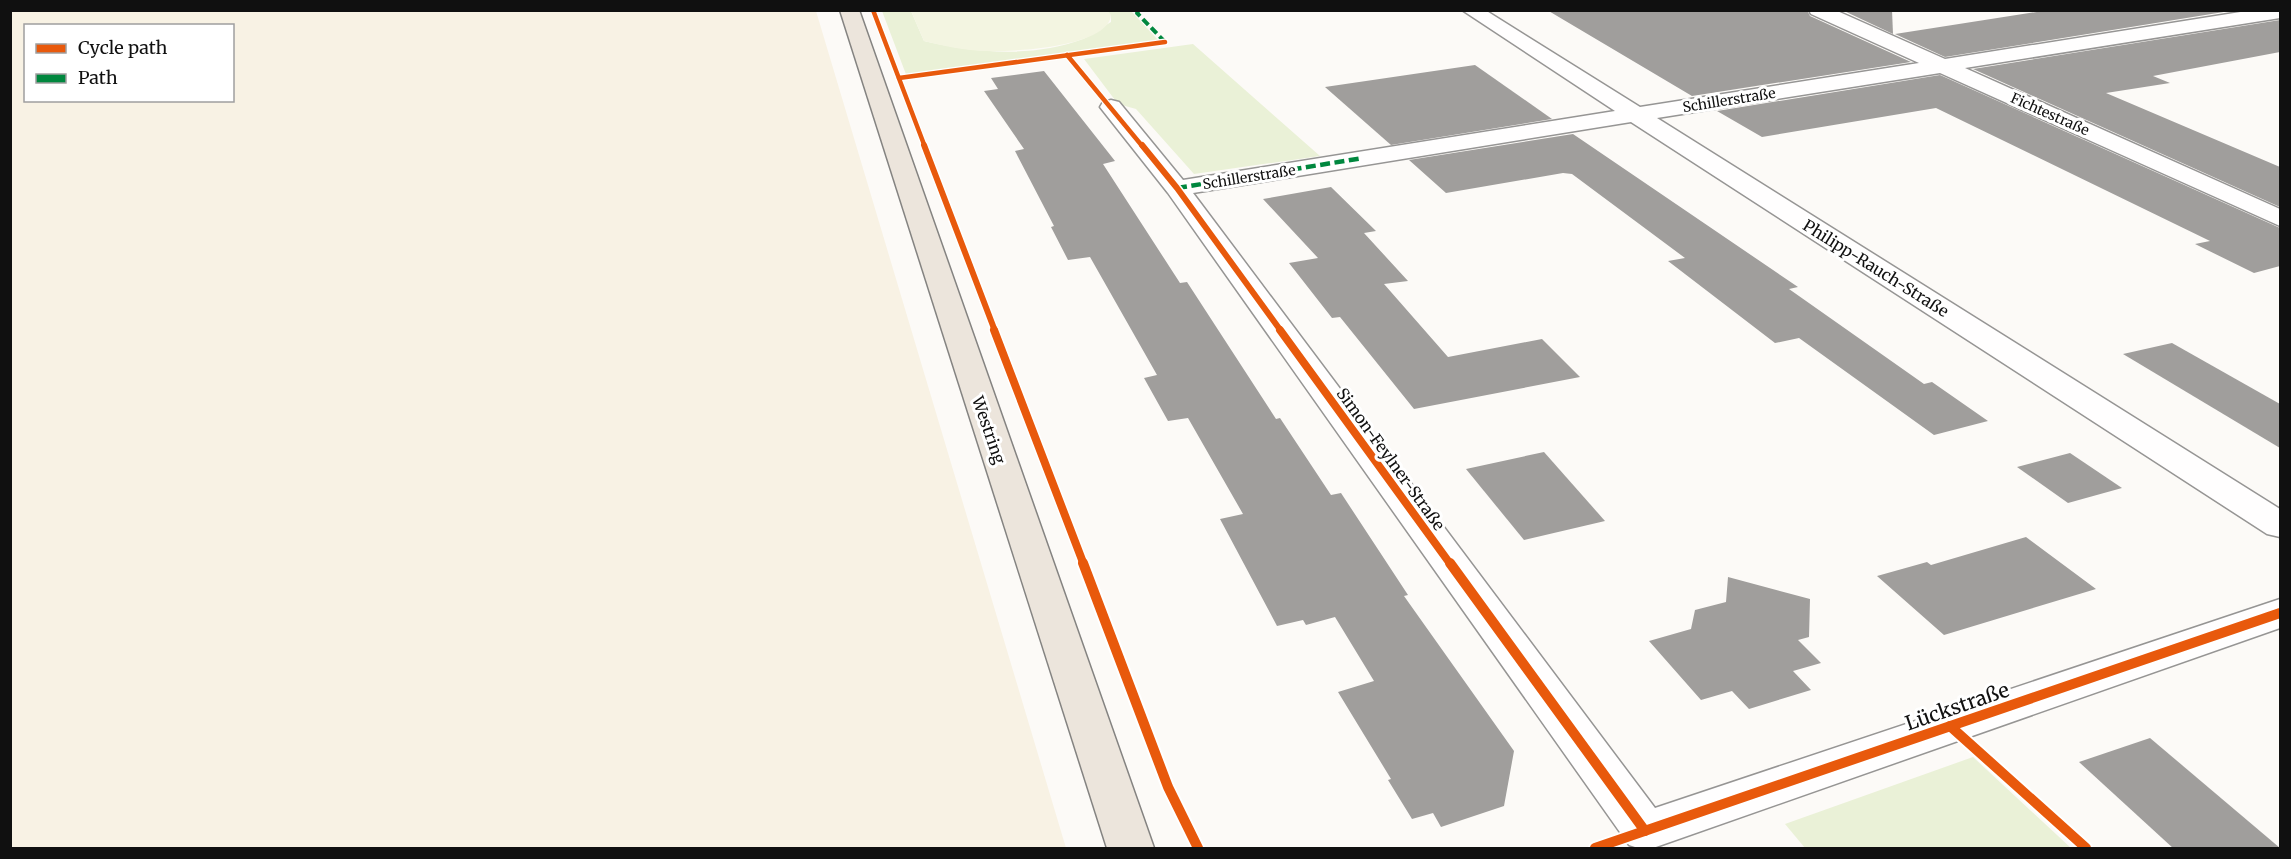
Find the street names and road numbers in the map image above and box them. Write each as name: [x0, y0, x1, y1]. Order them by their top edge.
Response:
street label: Schillerstraße: [1681, 84, 1777, 116]
street label: Fichtestraße: [2008, 89, 2092, 139]
street label: Schillerstraße: [1201, 161, 1297, 193]
street label: Philipp-Rauch-Straße: [1800, 215, 1952, 321]
street label: Simon-Feylner-Straße: [1333, 384, 1449, 534]
street label: Westring: [968, 393, 1010, 467]
street label: Lückstraße: [1902, 677, 2012, 735]

